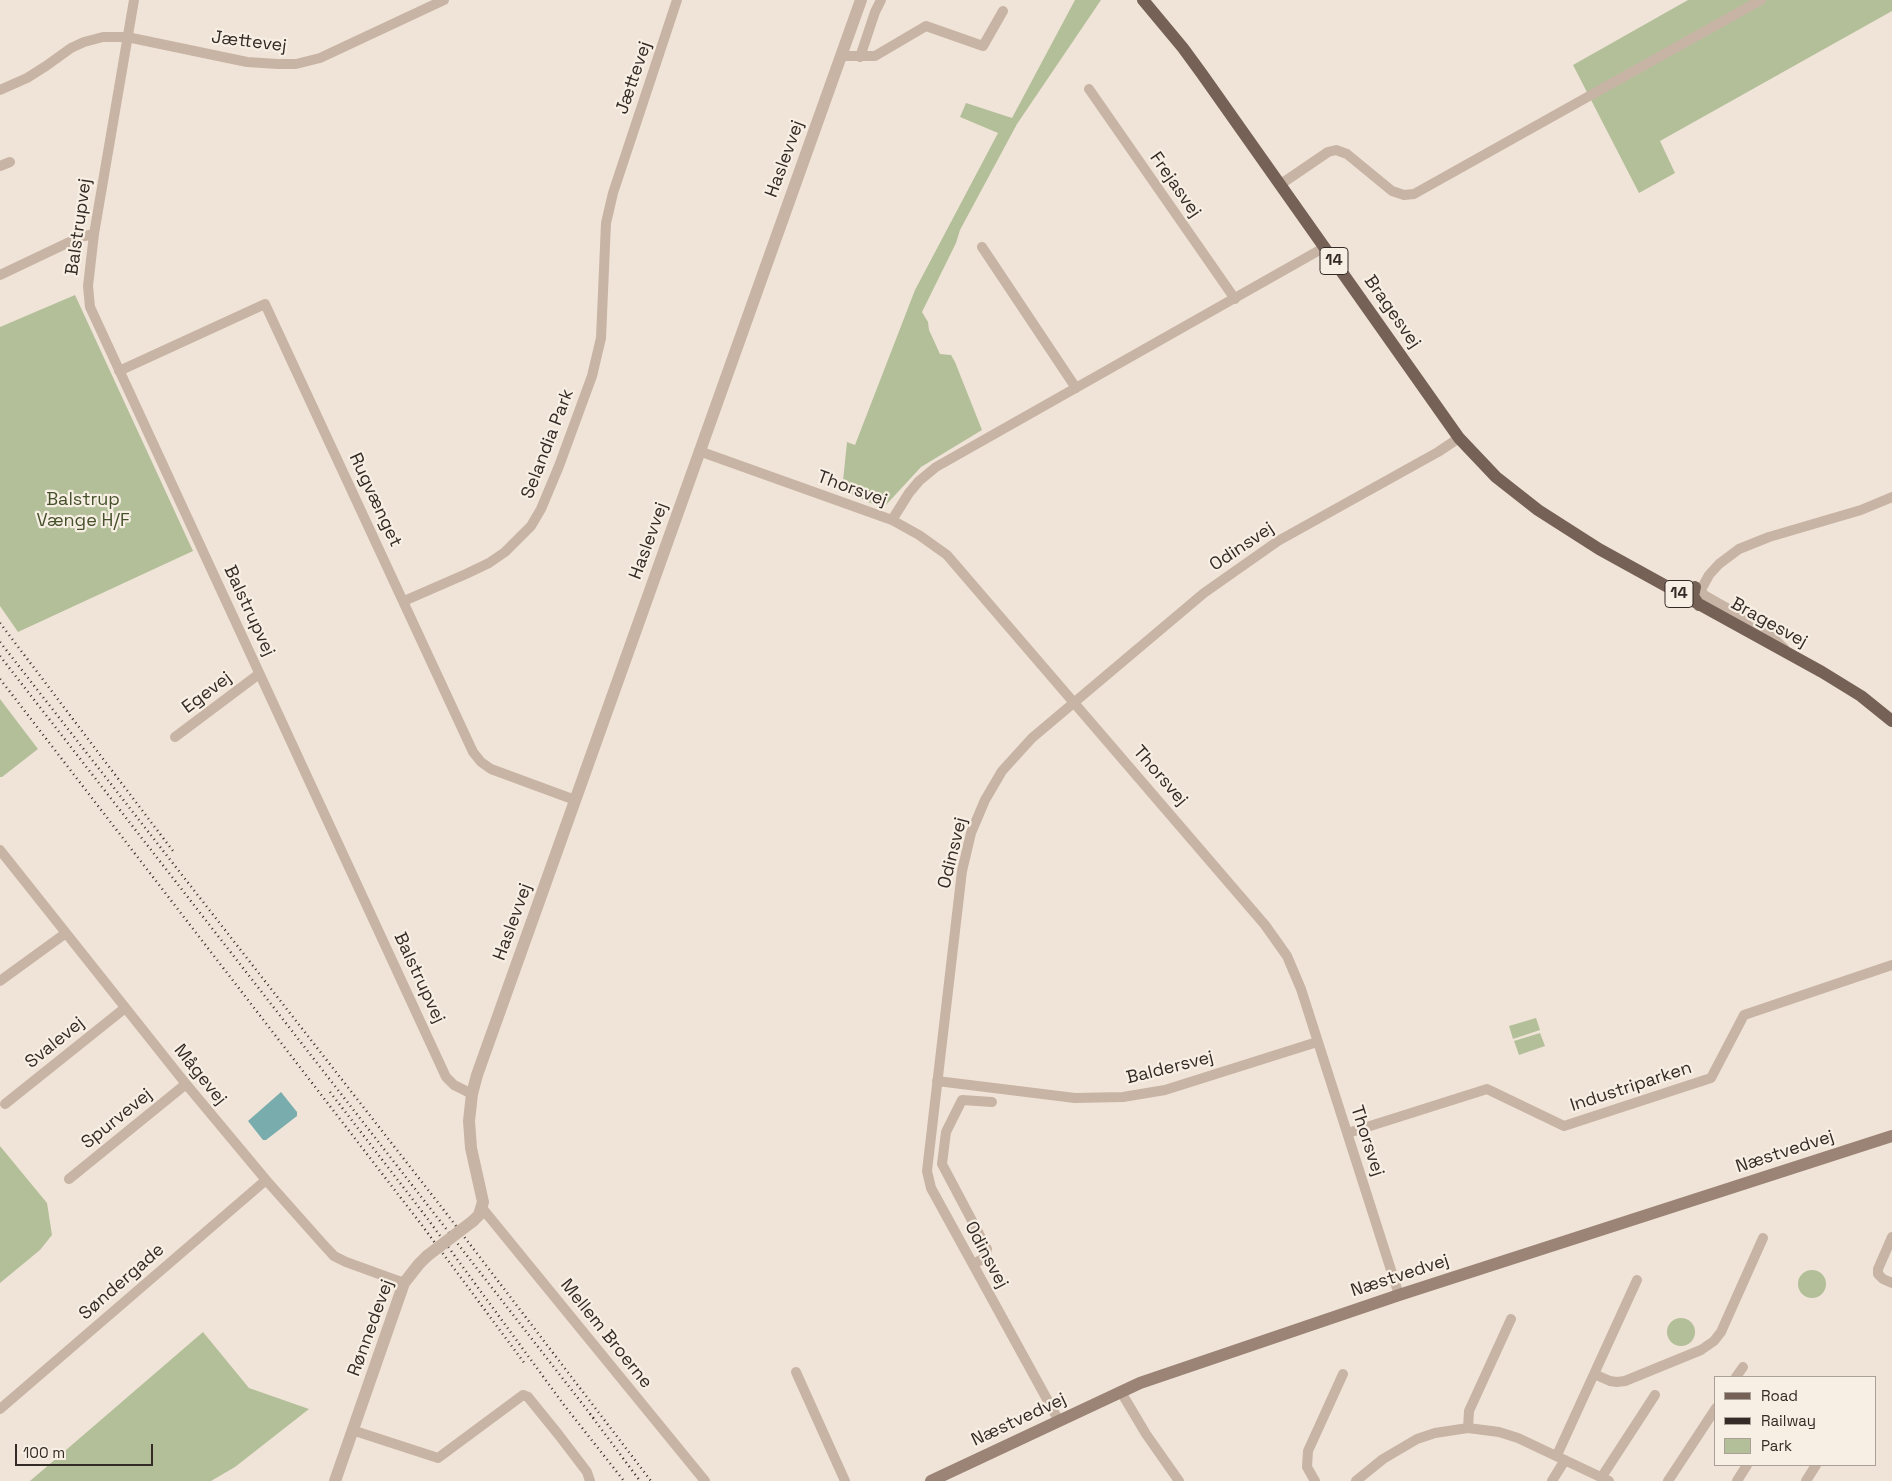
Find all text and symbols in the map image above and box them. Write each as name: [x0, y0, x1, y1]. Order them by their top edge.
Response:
street label: Jættevej: [210, 27, 288, 57]
street label: Jættevej: [611, 39, 657, 117]
street label: Haslevvej: [761, 118, 809, 200]
street label: Frejasvej: [1145, 148, 1205, 222]
street label: Balstrupvej: [62, 177, 96, 277]
road number: 14: [1320, 248, 1348, 274]
street label: Bragesvej: [1359, 271, 1425, 353]
street label: Selandia Park: [517, 386, 579, 502]
street label: Rugvænget: [344, 450, 406, 550]
street label: Thorsvej: [814, 466, 890, 512]
park label: Balstrup Vænge H/F: [36, 489, 130, 532]
street label: Haslevvej: [625, 500, 673, 582]
street label: Odinsvej: [1206, 518, 1278, 576]
street label: Balstrupvej: [219, 562, 279, 660]
road number: 14: [1665, 580, 1693, 608]
street label: Bragesvej: [1727, 593, 1811, 653]
street label: Egevej: [178, 667, 236, 719]
street label: Thorsvej: [1128, 741, 1192, 811]
street label: Odinsvej: [934, 815, 972, 891]
street label: Haslevvej: [489, 881, 537, 963]
street label: Balstrupvej: [389, 929, 449, 1027]
street label: Svalevej: [21, 1013, 89, 1073]
street label: Mågevej: [169, 1040, 231, 1110]
street label: Baldersvej: [1124, 1047, 1216, 1089]
street label: Industriparken: [1568, 1057, 1694, 1117]
street label: Spurvevej: [77, 1084, 157, 1154]
street label: Thorsvej: [1345, 1103, 1389, 1179]
street label: Næstvedvej: [1733, 1126, 1837, 1178]
street label: Odinsvej: [959, 1218, 1013, 1292]
street label: Søndergade: [75, 1239, 169, 1325]
street label: Næstvedvej: [1348, 1250, 1452, 1302]
street label: Mellem Broerne: [555, 1275, 657, 1393]
street label: Rønnedevej: [343, 1277, 399, 1379]
legend: [1714, 1376, 1877, 1466]
text: Road: [1761, 1386, 1798, 1405]
street label: Næstvedvej: [968, 1389, 1070, 1451]
text: Railway: [1761, 1411, 1816, 1430]
scale bar: [18, 1434, 155, 1466]
text: Park: [1761, 1436, 1792, 1455]
text: 100 m: [23, 1443, 65, 1462]

